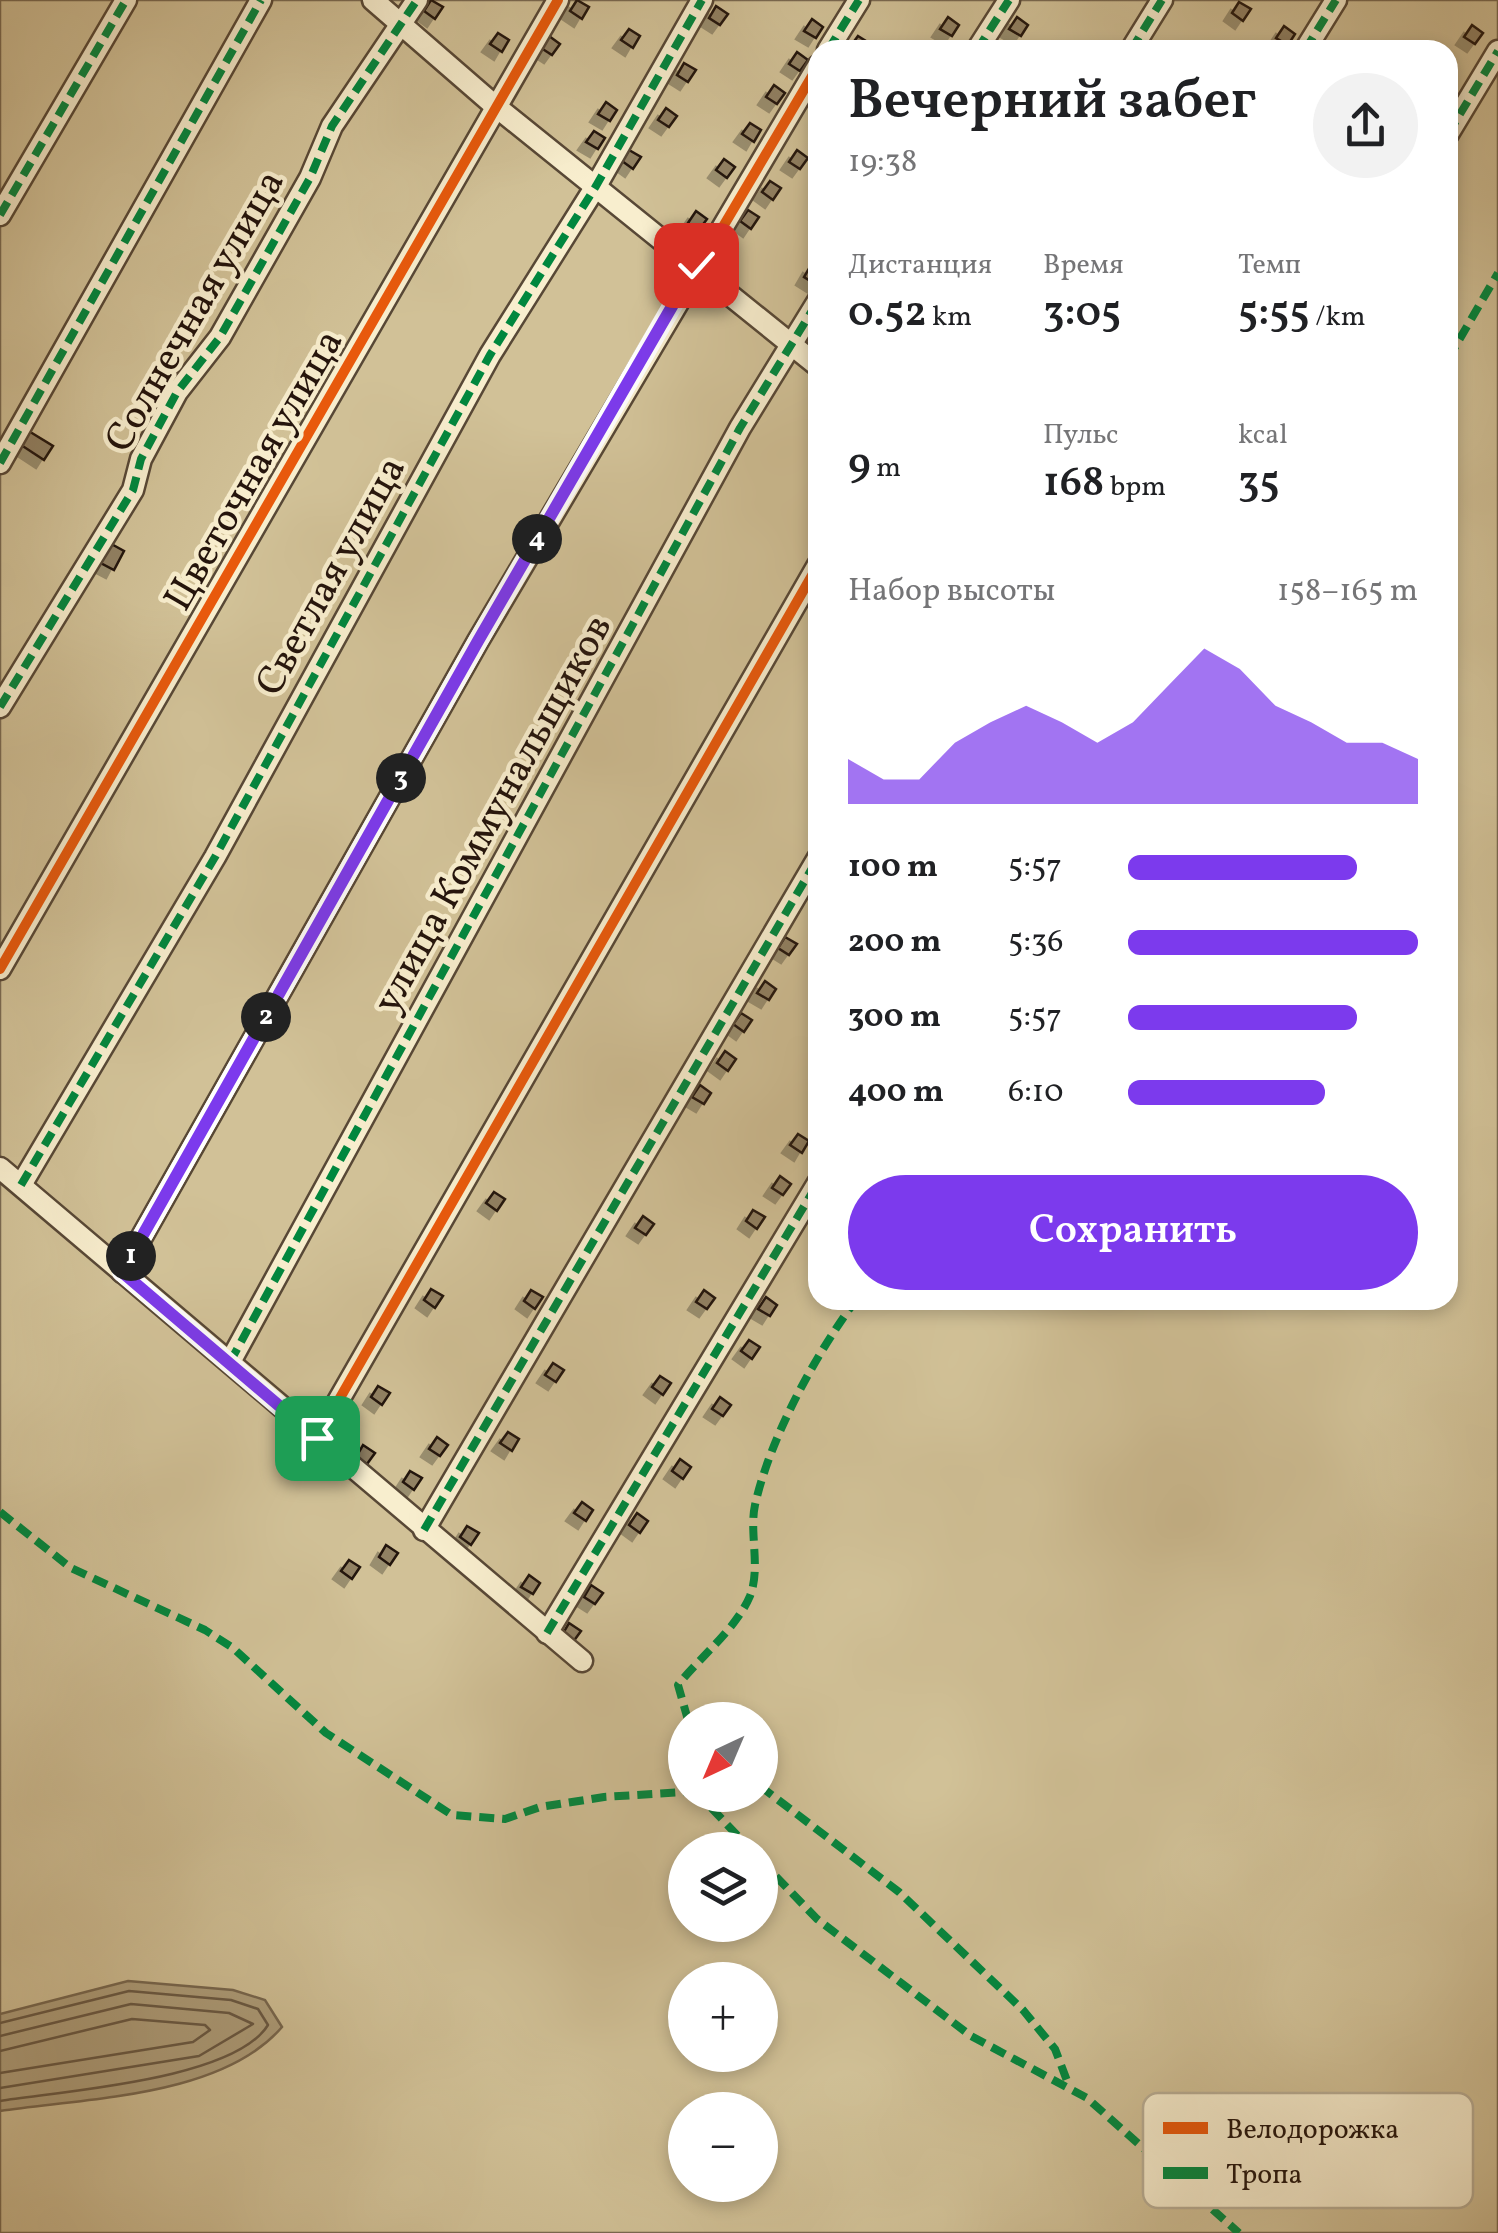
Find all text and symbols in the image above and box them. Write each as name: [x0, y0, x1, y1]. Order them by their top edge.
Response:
text: Вечерний забег: [848, 65, 1256, 141]
button: share: [1313, 73, 1418, 178]
text: 19:38: [848, 141, 917, 185]
street label: Солнечная улица: [93, 161, 300, 463]
pin: [654, 223, 739, 308]
icon: check: [669, 238, 724, 293]
text: Дистанция: [848, 246, 992, 285]
text: Время: [1043, 246, 1124, 285]
text: Темп: [1238, 246, 1301, 285]
text: 0.52: [848, 285, 926, 344]
text: 3:05: [1043, 285, 1121, 344]
text: 5:55: [1238, 285, 1310, 344]
text: km: [926, 298, 972, 337]
text: /km: [1310, 298, 1366, 337]
street label: Цветочная улица: [152, 320, 359, 622]
text: Пульс: [1043, 416, 1119, 455]
text: kcal: [1238, 416, 1288, 455]
text: 9: [848, 436, 871, 495]
street label: Светлая улица: [244, 447, 421, 707]
text: m: [871, 449, 901, 488]
text: 168: [1043, 455, 1104, 514]
text: 35: [1238, 455, 1280, 514]
text: bpm: [1104, 468, 1166, 507]
pin: 4: [512, 514, 562, 564]
text: 4: [529, 519, 545, 558]
text: Набор высоты: [848, 570, 1055, 614]
text: 158–165 m: [1277, 570, 1418, 614]
street label: улица Коммунальщиков: [361, 605, 628, 1024]
pin: 3: [376, 753, 426, 803]
text: 3: [394, 758, 408, 797]
text: 100 m: [848, 846, 938, 890]
text: 5:57: [1008, 846, 1062, 890]
text: 200 m: [848, 921, 942, 965]
text: 5:36: [1008, 921, 1064, 965]
pin: 2: [241, 992, 291, 1042]
text: 300 m: [848, 996, 941, 1040]
text: 5:57: [1008, 996, 1062, 1040]
text: 2: [259, 997, 273, 1036]
text: 400 m: [848, 1071, 944, 1115]
text: 6:10: [1008, 1071, 1063, 1115]
button: Сохранить: [848, 1175, 1418, 1290]
pin: 1: [106, 1231, 156, 1281]
text: 1: [125, 1236, 137, 1275]
pin: [275, 1396, 360, 1481]
icon: arrive: [290, 1411, 345, 1466]
north arrow: [668, 1702, 778, 1812]
map controls: [668, 1702, 778, 2202]
button: layers: [668, 1832, 778, 1942]
button: +: [668, 1962, 778, 2072]
button: −: [668, 2092, 778, 2202]
legend: [1143, 2093, 1473, 2208]
text: Велодорожка: [1226, 2111, 1399, 2150]
text: Тропа: [1226, 2156, 1302, 2195]

